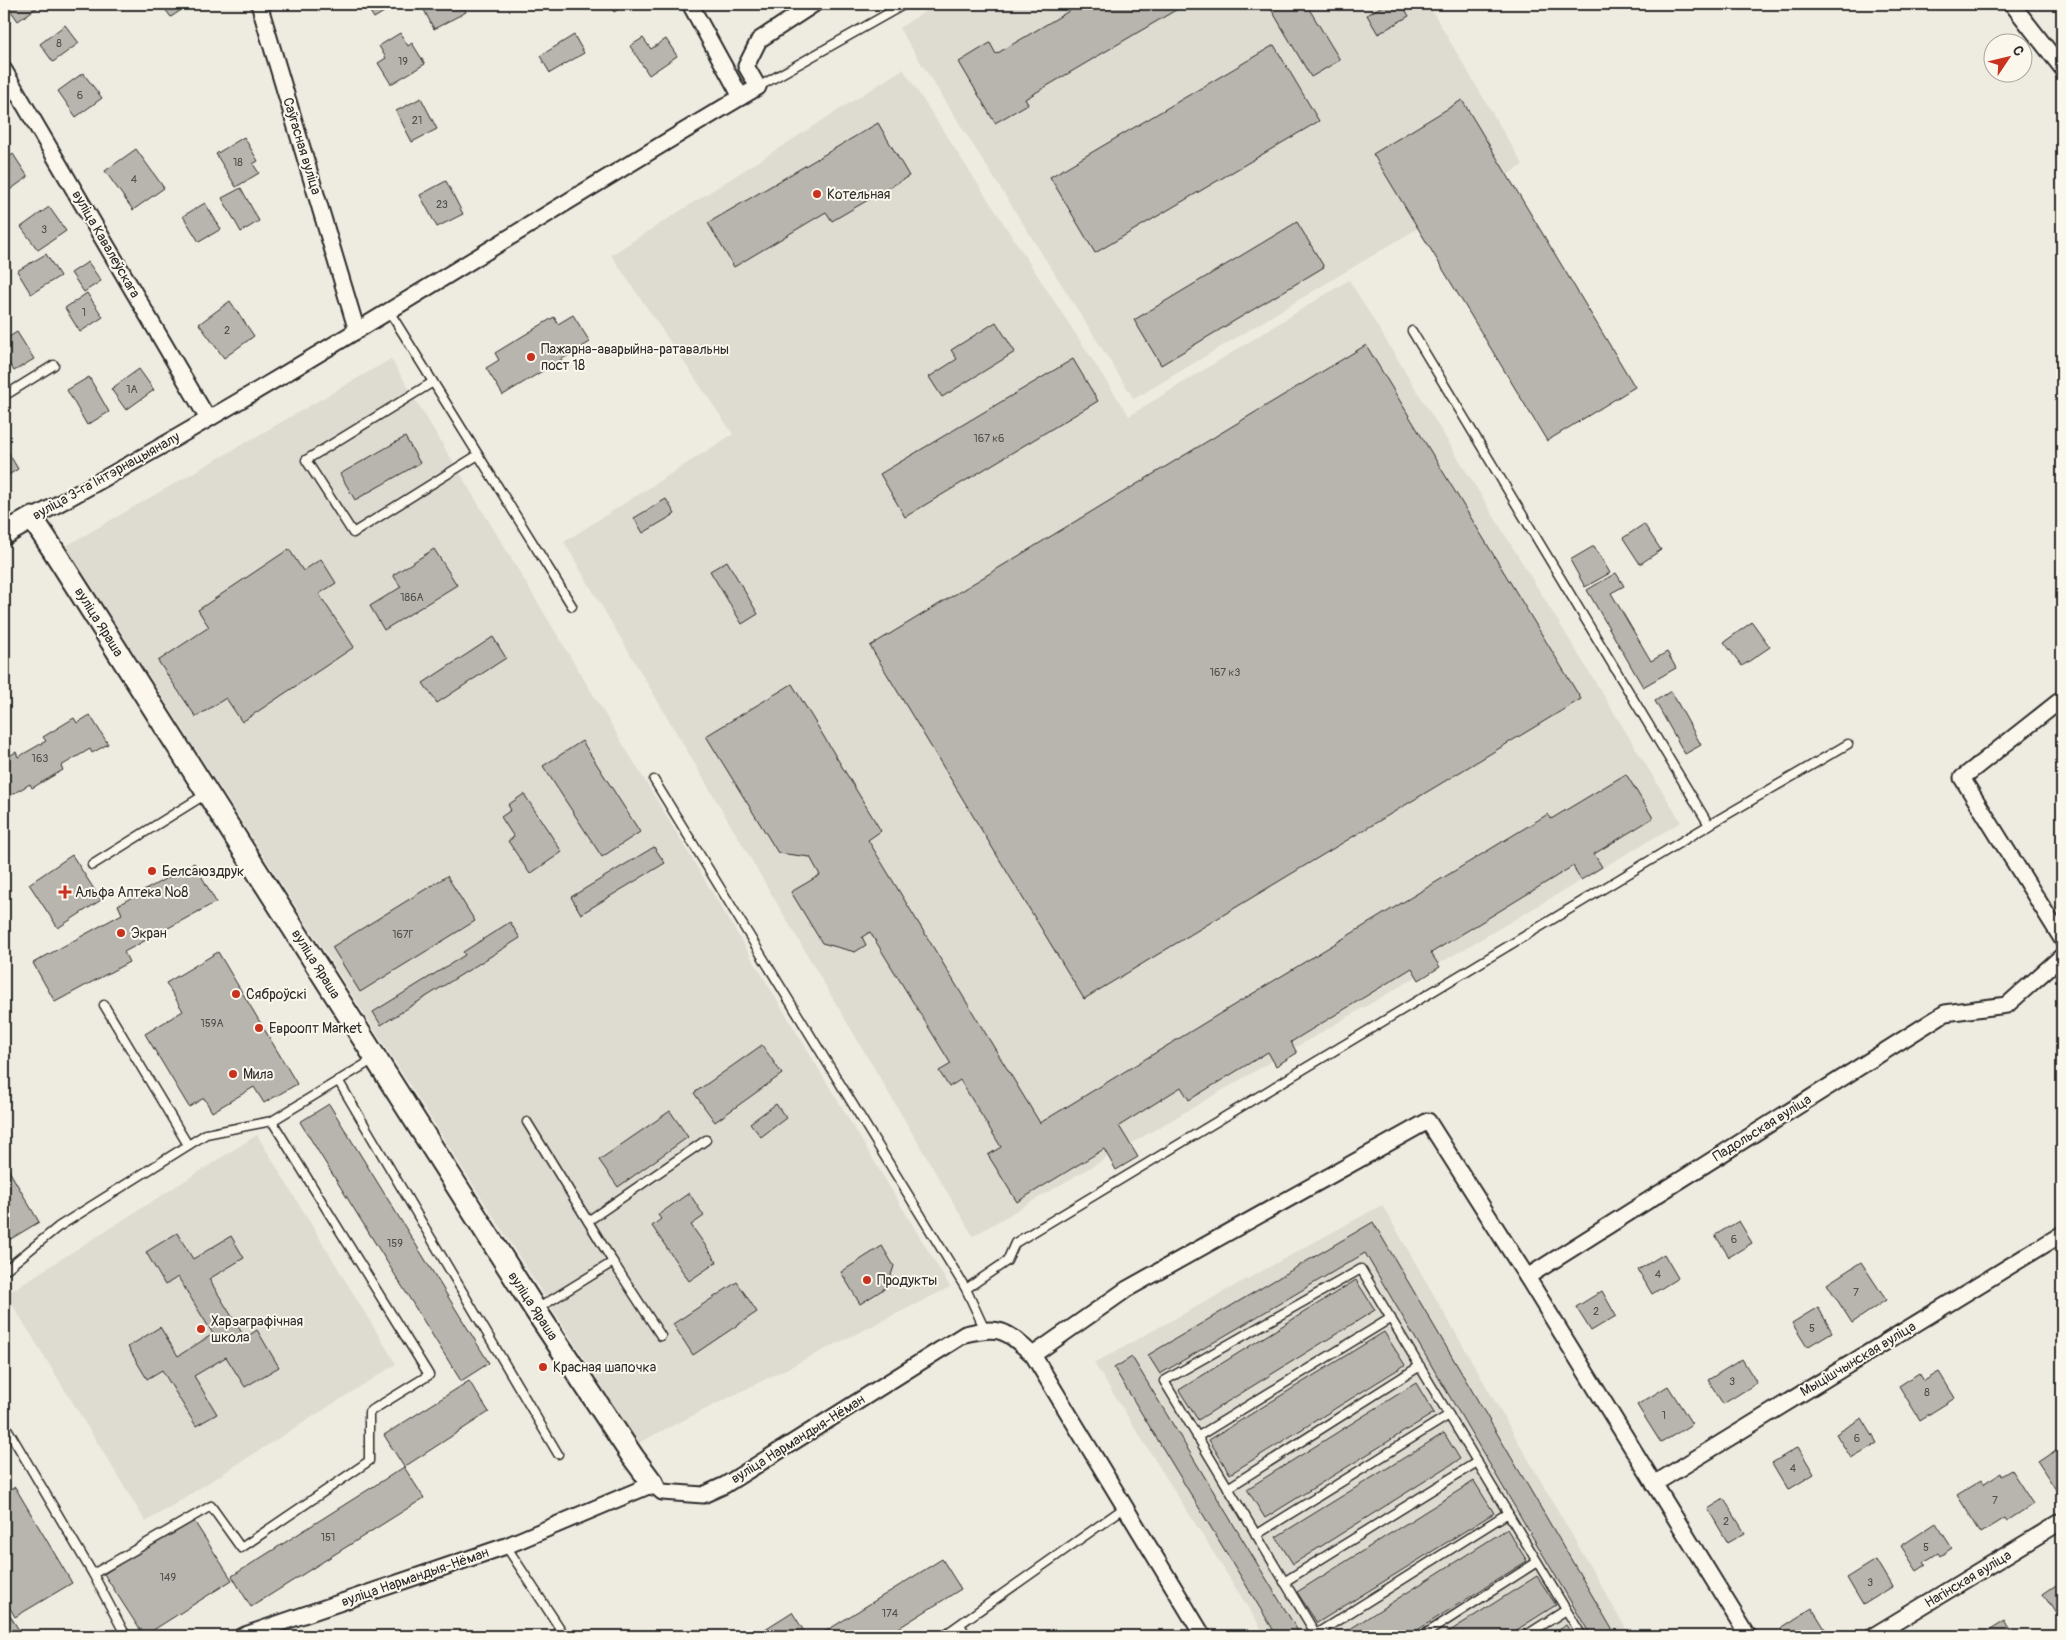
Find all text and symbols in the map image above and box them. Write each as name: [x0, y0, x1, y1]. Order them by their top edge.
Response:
north arrow: [1984, 32, 2034, 82]
house number: 8: [56, 37, 62, 50]
text: С: [2009, 42, 2028, 60]
house number: 19: [398, 55, 408, 68]
house number: 6: [77, 89, 83, 102]
street label: Саўгасная вуліца: [279, 95, 325, 197]
house number: 21: [412, 114, 422, 127]
house number: 18: [233, 156, 243, 169]
house number: 4: [131, 173, 138, 186]
place label: Котельная: [827, 186, 890, 203]
street label: вуліца Кавалеўскага: [68, 187, 144, 301]
marker: Котельная: [811, 188, 823, 200]
house number: 23: [436, 198, 448, 211]
house number: 3: [41, 223, 47, 236]
house number: 1: [82, 306, 86, 319]
house number: 2: [224, 324, 230, 337]
place label: Пажарна-аварыйна-ратавальны пост 18: [541, 341, 729, 374]
marker: Пажарна-аварыйна-ратавальны пост 18: [525, 351, 537, 363]
house number: 1А: [126, 383, 138, 396]
street label: вуліца 3-га Інтэрнацыяналу: [29, 428, 183, 524]
house number: 167 к6: [974, 432, 1004, 445]
street label: вуліца Яраша: [71, 584, 127, 660]
house number: 186А: [400, 591, 424, 604]
house number: 167 к3: [1210, 666, 1240, 679]
house number: 163: [32, 752, 48, 765]
place label: Белсаюздрук: [162, 863, 244, 880]
marker: Белсаюздрук: [146, 865, 158, 877]
place label: Альфа Аптека №8: [75, 884, 188, 901]
marker: Альфа Аптека №8: [59, 886, 71, 898]
place label: Экран: [131, 925, 167, 942]
street label: вуліца Яраша: [288, 926, 344, 1002]
marker: Экран: [115, 927, 127, 939]
house number: 167Г: [392, 928, 414, 941]
place label: Сяброўскі: [246, 986, 307, 1003]
marker: Сяброўскі: [230, 988, 242, 1000]
house number: 159А: [200, 1017, 224, 1030]
place label: Евроопт Market: [269, 1020, 362, 1037]
marker: Евроопт Market: [253, 1022, 265, 1034]
place label: Мила: [243, 1066, 273, 1083]
marker: Мила: [227, 1068, 239, 1080]
street label: Падольская вуліца: [1710, 1091, 1814, 1165]
house number: 6: [1731, 1233, 1737, 1246]
house number: 159: [387, 1237, 403, 1250]
street label: вуліца Яраша: [504, 1268, 562, 1344]
house number: 4: [1655, 1268, 1662, 1281]
place label: Продукты: [877, 1272, 937, 1289]
marker: Продукты: [861, 1274, 873, 1286]
house number: 7: [1853, 1286, 1859, 1299]
house number: 2: [1593, 1305, 1599, 1318]
place label: Харэаграфічная школа: [211, 1313, 303, 1346]
street label: Мыцішчынская вуліца: [1797, 1318, 1919, 1400]
house number: 5: [1809, 1322, 1815, 1335]
marker: Харэаграфічная школа: [195, 1323, 207, 1335]
place label: Красная шапочка: [553, 1359, 656, 1376]
marker: Красная шапочка: [537, 1361, 549, 1373]
house number: 3: [1729, 1375, 1735, 1388]
house number: 8: [1924, 1386, 1930, 1399]
street label: вуліца Нармандыя-Нёман: [728, 1391, 868, 1487]
house number: 1: [1662, 1409, 1666, 1422]
house number: 6: [1854, 1432, 1860, 1445]
house number: 4: [1790, 1462, 1797, 1475]
house number: 7: [1992, 1494, 1998, 1507]
house number: 2: [1723, 1515, 1729, 1528]
house number: 151: [321, 1531, 335, 1544]
house number: 5: [1923, 1541, 1929, 1554]
street label: вуліца Нармандыя-Нёман: [339, 1544, 491, 1610]
street label: Нагінская вуліца: [1922, 1546, 2014, 1612]
house number: 149: [160, 1571, 177, 1584]
house number: 3: [1867, 1576, 1873, 1589]
house number: 174: [882, 1607, 899, 1620]

